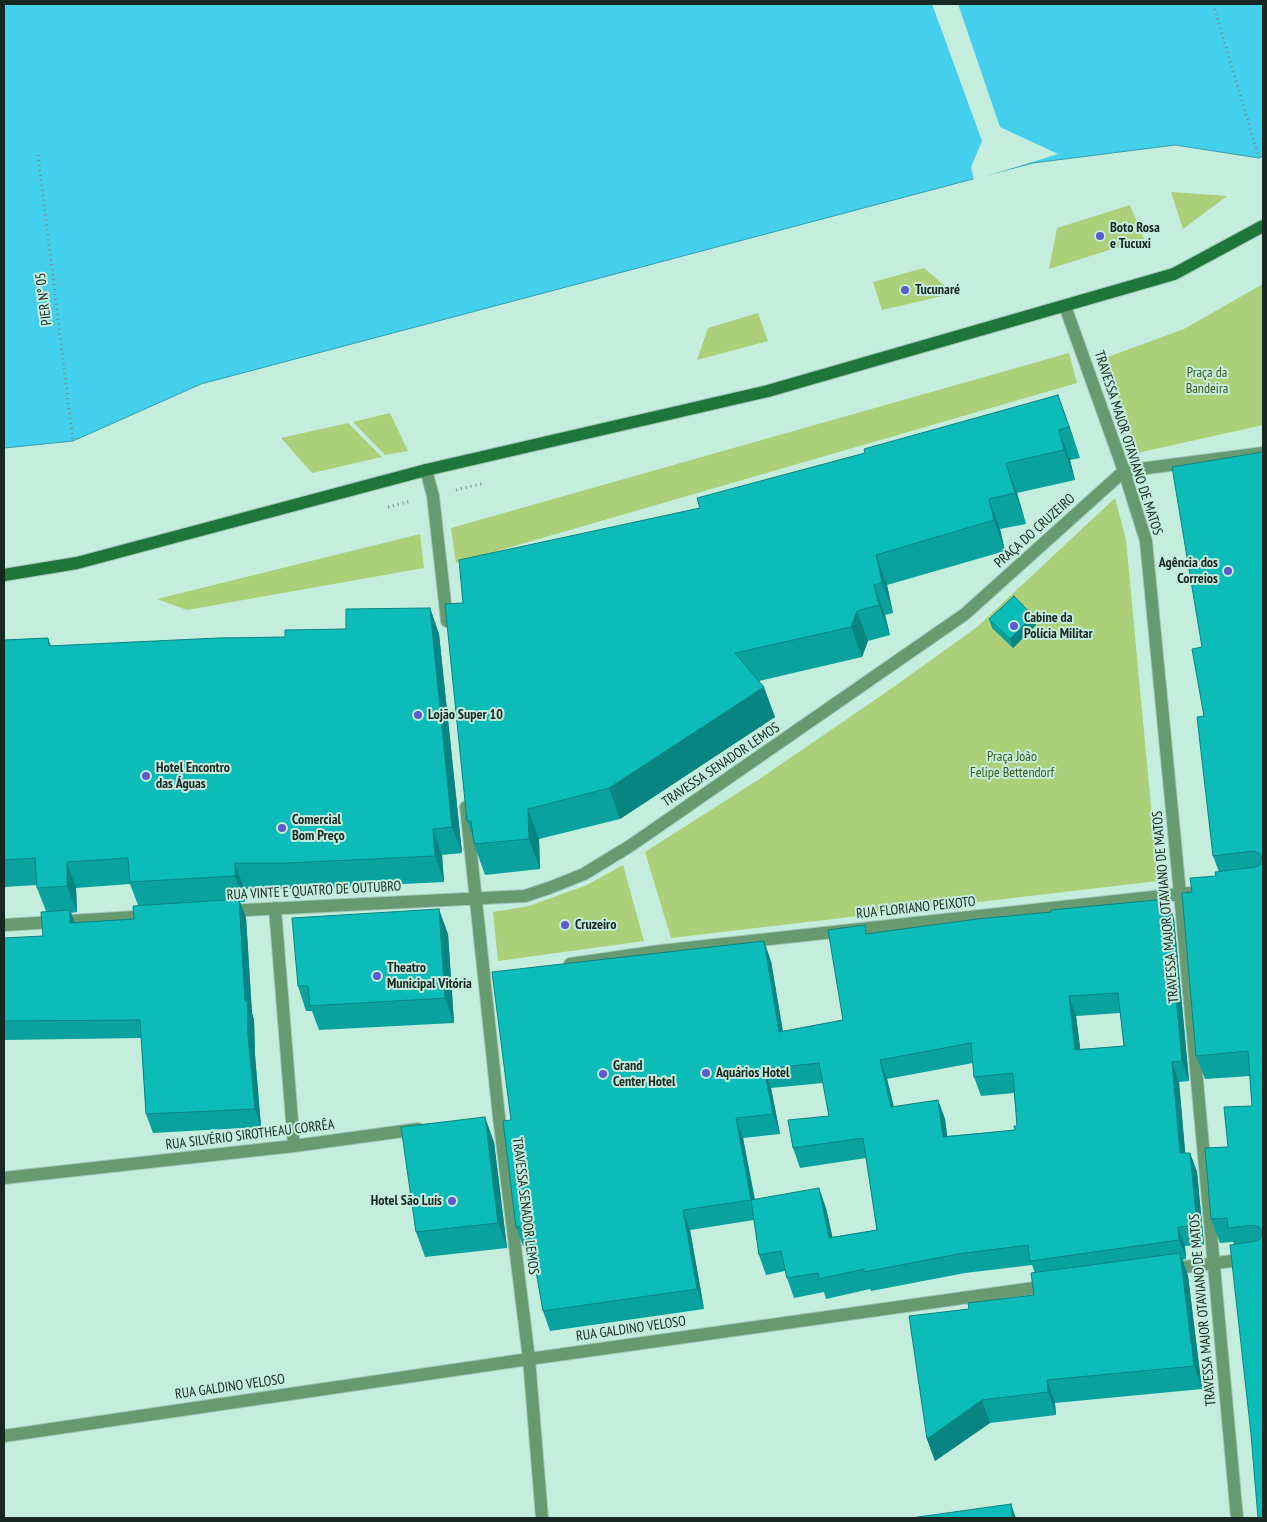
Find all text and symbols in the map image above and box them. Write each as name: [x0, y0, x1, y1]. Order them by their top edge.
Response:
place label: Boto Rosa e Tucuxi: [1110, 220, 1160, 252]
marker: Boto Rosa e Tucuxi: [1094, 230, 1106, 242]
street label: PIER N° 05: [32, 272, 56, 326]
place label: Tucunaré: [915, 282, 960, 298]
marker: Tucunaré: [899, 284, 911, 296]
street label: TRAVESSA MAJOR OTAVIANO DE MATOS: [1090, 349, 1166, 537]
park label: Praça da Bandeira: [1186, 365, 1228, 398]
street label: PRAÇA DO CRUZEIRO: [991, 490, 1079, 572]
place label: Agência dos Correios: [1159, 555, 1218, 588]
marker: Agência dos Correios: [1222, 565, 1234, 577]
place label: Cabine da Polícia Militar: [1024, 610, 1093, 642]
marker: Cabine da Polícia Militar: [1008, 620, 1020, 632]
place label: Lojão Super 10: [428, 707, 503, 723]
marker: Lojão Super 10: [412, 709, 424, 721]
street label: TRAVESSA SENADOR LEMOS: [659, 719, 783, 811]
park label: Praça João Felipe Bettendorf: [970, 749, 1054, 782]
place label: Hotel Encontro das Águas: [156, 760, 230, 792]
marker: Hotel Encontro das Águas: [140, 770, 152, 782]
street label: TRAVESSA MAJOR OTAVIANO DE MATOS: [1149, 810, 1183, 1004]
place label: Comercial Bom Preço: [292, 812, 345, 844]
marker: Comercial Bom Preço: [276, 822, 288, 834]
street label: RUA VINTE E QUATRO DE OUTUBRO: [226, 878, 402, 904]
street label: RUA FLORIANO PEIXOTO: [856, 893, 976, 923]
place label: Cruzeiro: [575, 917, 616, 933]
marker: Cruzeiro: [559, 919, 571, 931]
place label: Theatro Municipal Vitória: [387, 960, 472, 992]
marker: Theatro Municipal Vitória: [371, 970, 383, 982]
place label: Grand Center Hotel: [613, 1058, 675, 1090]
place label: Aquários Hotel: [716, 1065, 789, 1081]
marker: Aquários Hotel: [700, 1067, 712, 1079]
marker: Grand Center Hotel: [597, 1068, 609, 1080]
street label: RUA SILVÉRIO SIROTHEAU CORRÊA: [165, 1116, 335, 1154]
street label: TRAVESSA SENADOR LEMOS: [508, 1136, 542, 1276]
place label: Hotel São Luís: [371, 1193, 442, 1209]
marker: Hotel São Luís: [446, 1195, 458, 1207]
street label: TRAVESSA MAJOR OTAVIANO DE MATOS: [1186, 1213, 1220, 1407]
street label: RUA GALDINO VELOSO: [575, 1313, 687, 1345]
street label: RUA GALDINO VELOSO: [174, 1371, 286, 1403]

